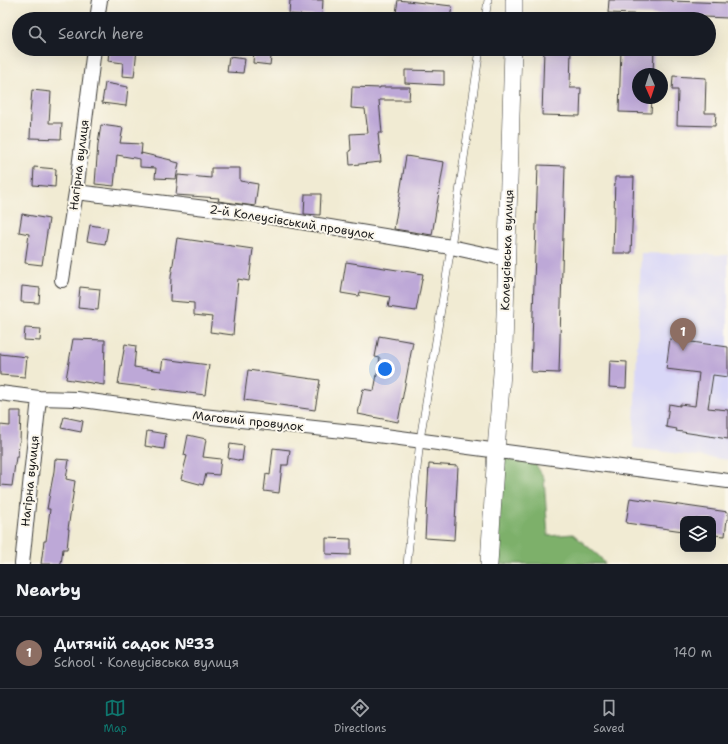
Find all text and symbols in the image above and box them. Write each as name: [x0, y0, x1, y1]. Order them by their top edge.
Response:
search box: [12, 12, 716, 56]
icon: search: [26, 23, 48, 45]
text: Search here: [58, 24, 144, 44]
north arrow: [632, 68, 668, 104]
street label: Нагірна вулиця: [65, 119, 93, 211]
street label: Колеусівська вулиця: [497, 189, 517, 311]
street label: 2-й Колеусівський провулок: [208, 201, 376, 243]
pin: 1: [670, 318, 696, 351]
your location: [375, 359, 395, 379]
street label: Маговий провулок: [192, 407, 305, 435]
street label: Нагірна вулиця: [17, 435, 43, 527]
map controls: [680, 516, 716, 552]
button: layers: [680, 516, 716, 552]
text: Nearby: [16, 579, 81, 601]
text: Дитячій садок №33: [54, 634, 214, 654]
text: 1: [26, 644, 32, 661]
text: 140 m: [673, 644, 712, 661]
text: School · Колеусівська вулиця: [54, 654, 239, 671]
tab: Map: [103, 697, 127, 736]
tab: Directions: [334, 697, 386, 736]
tab: Saved: [593, 697, 625, 736]

